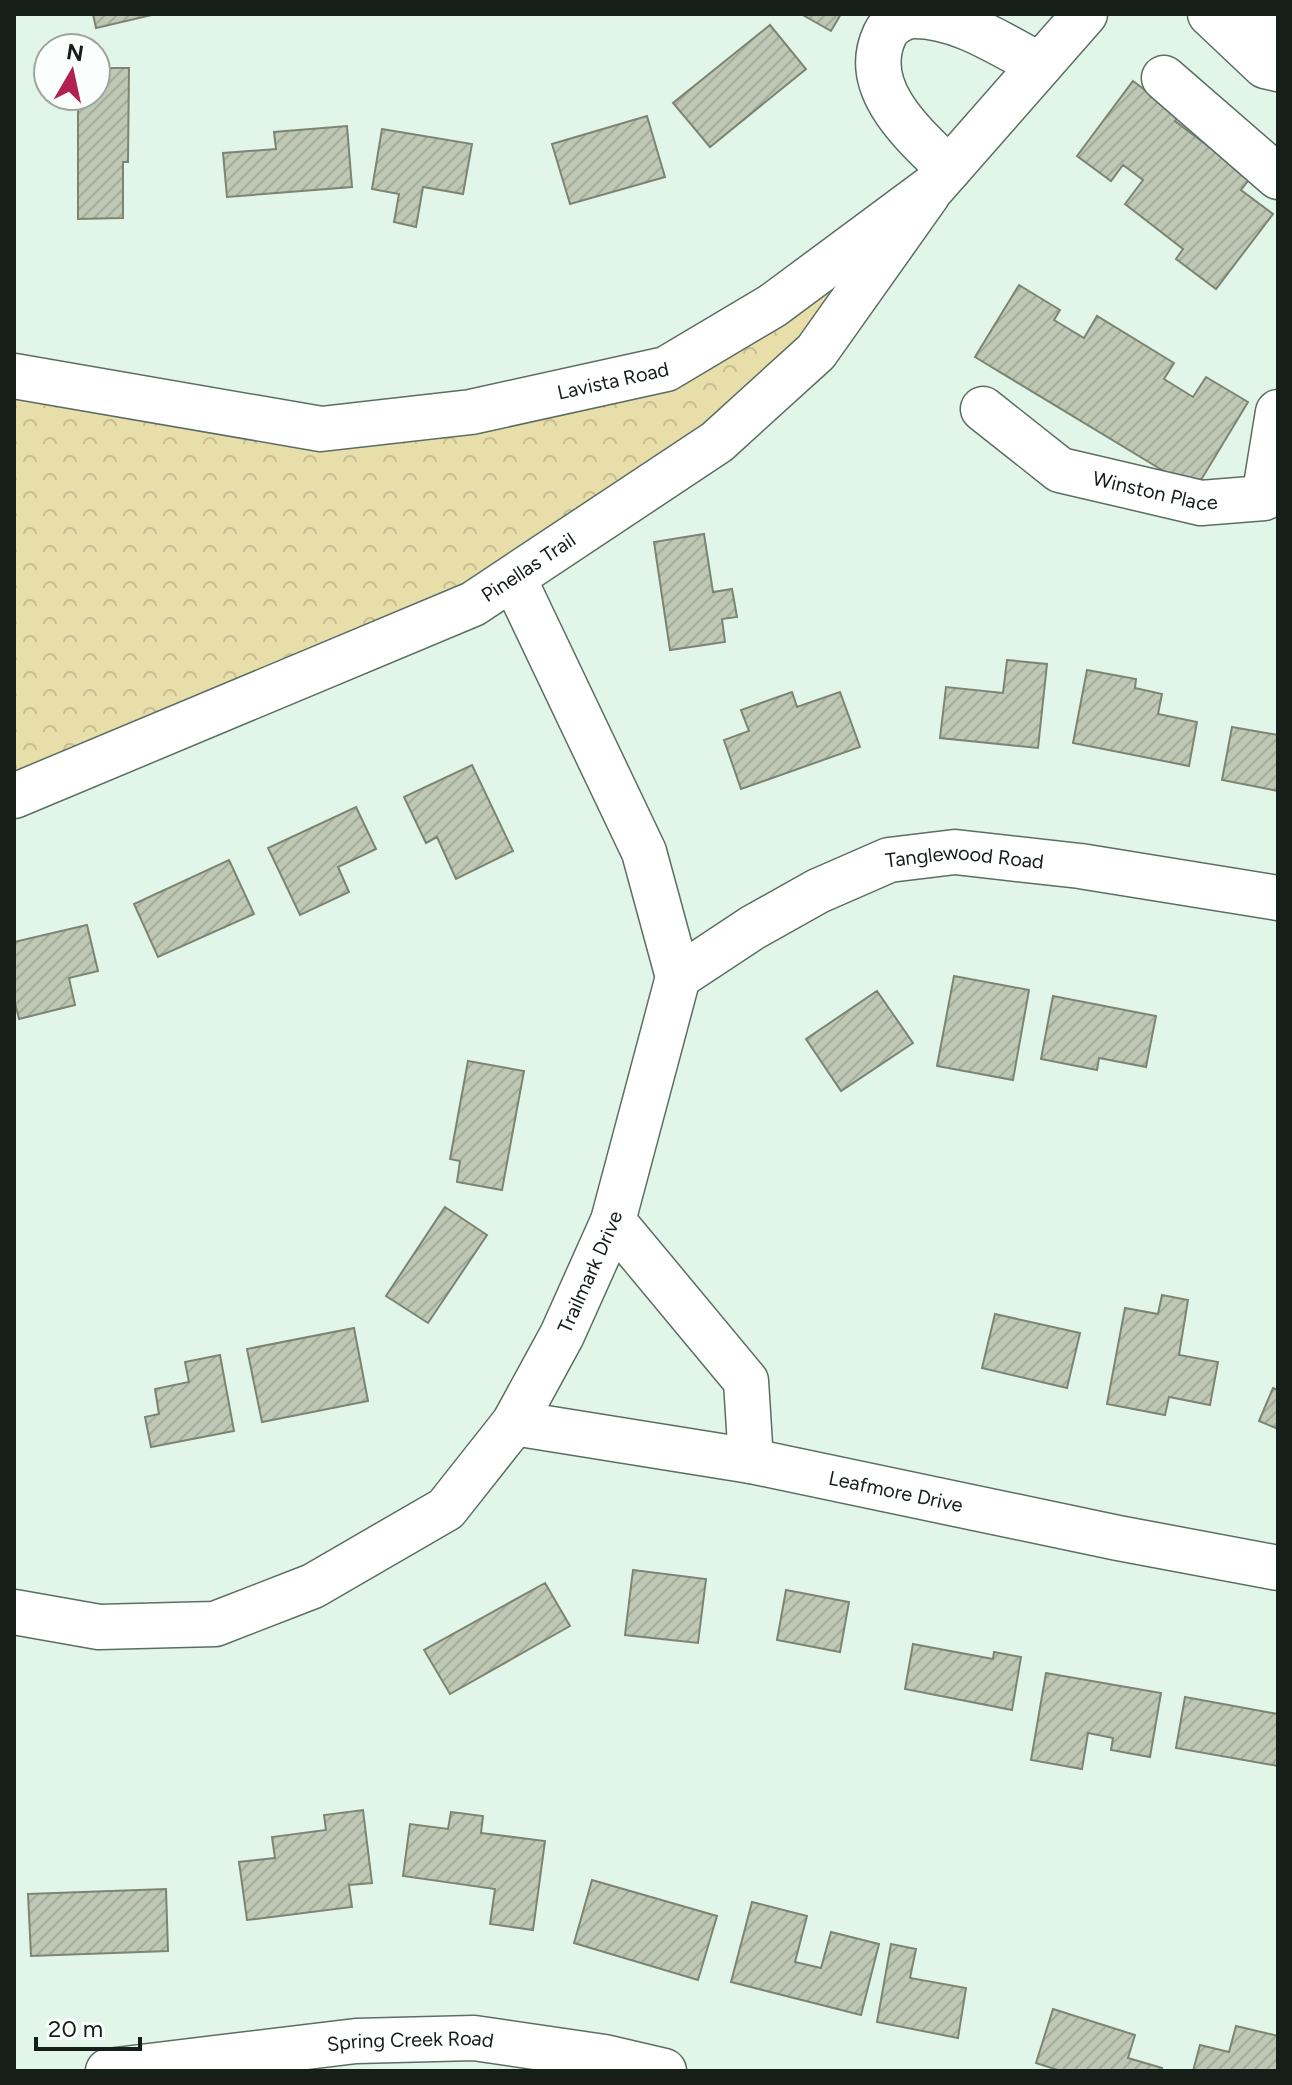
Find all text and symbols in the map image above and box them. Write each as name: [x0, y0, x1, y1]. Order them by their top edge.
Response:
north arrow: [32, 32, 112, 112]
text: N: [65, 38, 86, 67]
street label: Lavista Road: [555, 357, 671, 405]
street label: Winston Place: [1090, 466, 1219, 515]
street label: Pinellas Trail: [477, 527, 580, 607]
street label: Tanglewood Road: [884, 840, 1045, 874]
street label: Trailmark Drive: [552, 1209, 627, 1337]
street label: Leafmore Drive: [827, 1466, 965, 1517]
scale bar: [36, 2001, 140, 2051]
text: 20 m: [48, 2014, 103, 2043]
street label: Spring Creek Road: [325, 2026, 495, 2056]

